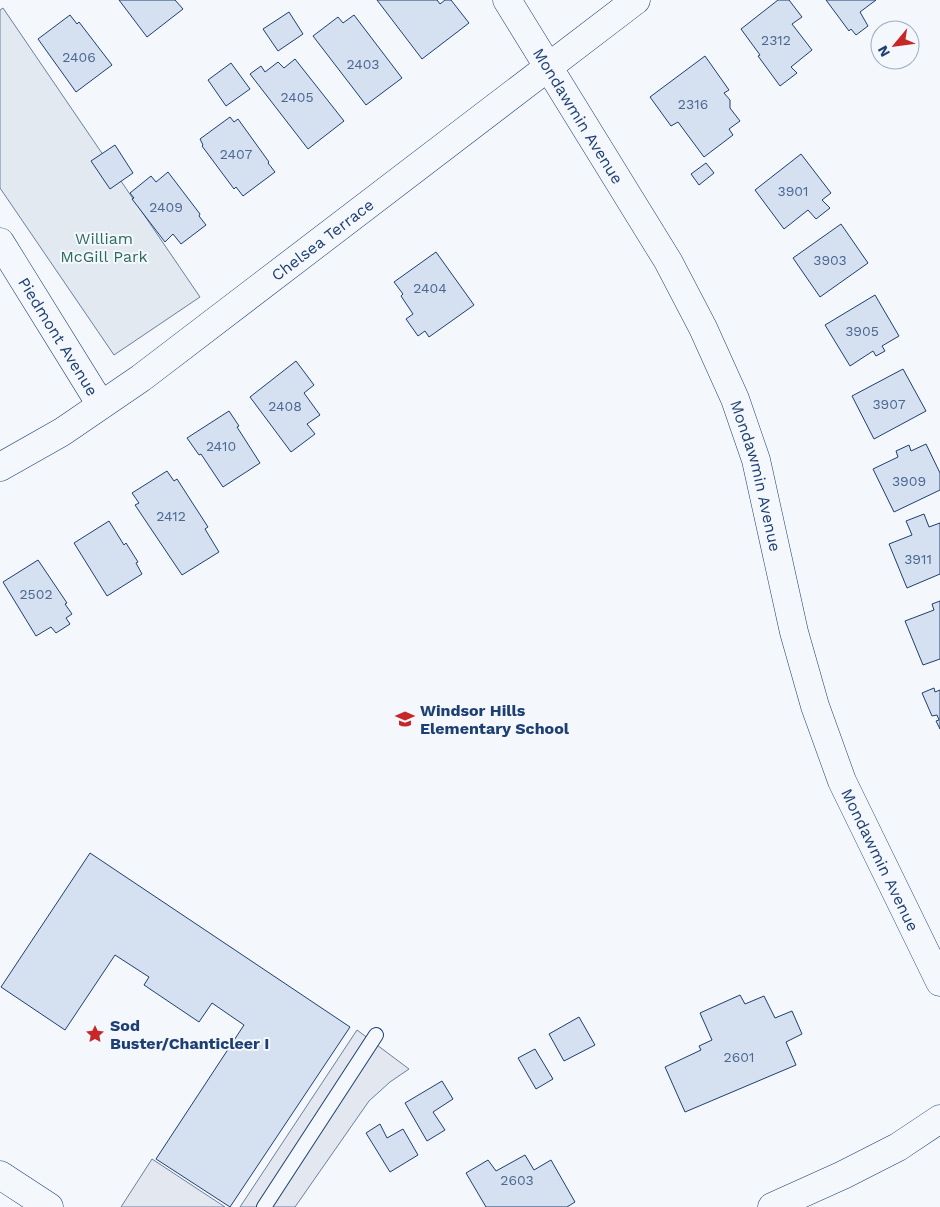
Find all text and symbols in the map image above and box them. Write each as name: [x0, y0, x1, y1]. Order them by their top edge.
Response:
north arrow: [870, 20, 920, 70]
house number: 2312: [761, 32, 791, 48]
text: N: [874, 43, 893, 60]
street label: Mondawmin Avenue: [529, 45, 627, 187]
house number: 2406: [62, 49, 96, 65]
house number: 2403: [347, 56, 379, 72]
house number: 2405: [280, 89, 314, 105]
house number: 2316: [678, 96, 708, 112]
house number: 2407: [220, 146, 252, 162]
house number: 3901: [778, 183, 808, 199]
street label: Chelsea Terrace: [268, 195, 378, 285]
house number: 2409: [149, 199, 183, 215]
park label: William McGill Park: [60, 229, 148, 266]
house number: 3903: [813, 252, 847, 268]
street label: Piedmont Avenue: [14, 274, 102, 399]
house number: 2404: [413, 280, 447, 296]
house number: 3905: [845, 323, 879, 339]
house number: 3907: [872, 396, 906, 412]
house number: 2408: [268, 398, 302, 414]
street label: Mondawmin Avenue: [726, 398, 785, 553]
house number: 2410: [206, 438, 236, 454]
house number: 3909: [892, 473, 926, 489]
house number: 2412: [156, 508, 186, 524]
house number: 3911: [904, 551, 932, 567]
house number: 2502: [19, 586, 53, 602]
place label: Windsor Hills Elementary School: [420, 701, 570, 738]
school or university icon: Windsor Hills Elementary School: [394, 708, 416, 730]
street label: Mondawmin Avenue: [837, 786, 923, 934]
place label: Sod Buster/Chanticleer I: [110, 1016, 269, 1053]
place icon: Sod Buster/Chanticleer I: [84, 1023, 106, 1045]
house number: 2601: [724, 1049, 754, 1065]
house number: 2603: [500, 1172, 534, 1188]

